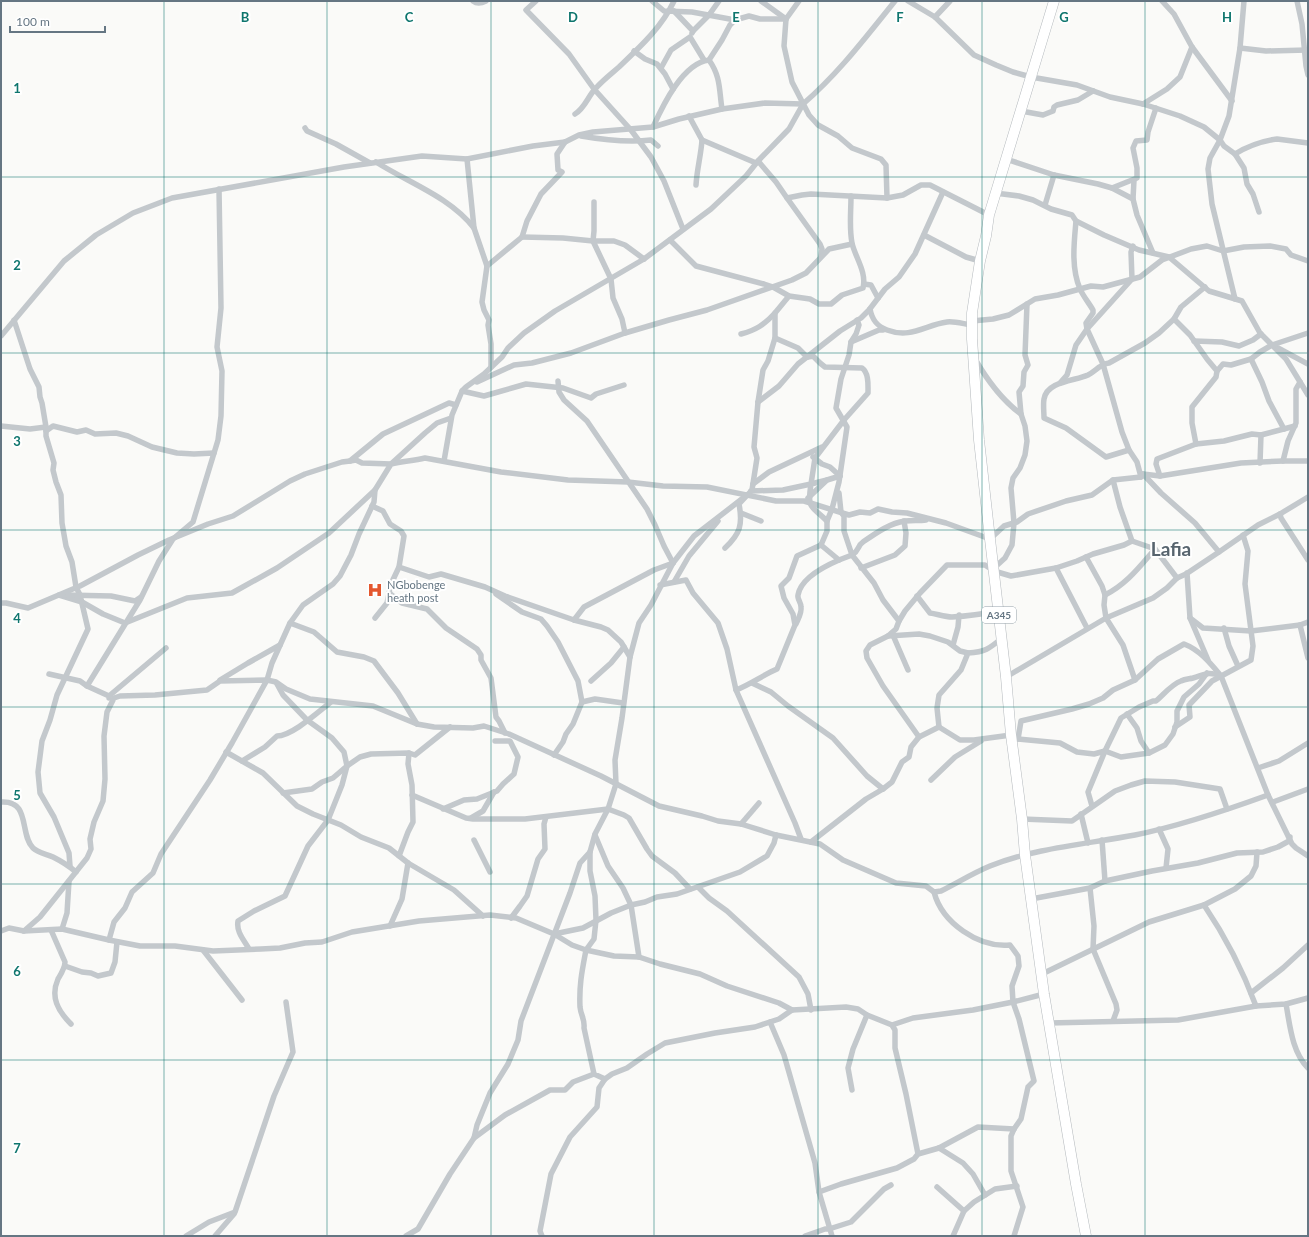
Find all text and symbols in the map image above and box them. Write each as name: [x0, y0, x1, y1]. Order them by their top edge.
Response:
scale bar: [10, 8, 105, 34]
text: B: [241, 9, 250, 25]
text: C: [405, 9, 414, 25]
text: D: [568, 9, 578, 25]
text: E: [732, 9, 740, 25]
text: F: [896, 9, 904, 25]
text: G: [1059, 9, 1069, 25]
text: H: [1222, 9, 1232, 25]
text: 100 m: [16, 14, 50, 29]
text: 1: [13, 80, 21, 96]
text: 2: [13, 257, 21, 273]
text: 3: [13, 433, 21, 449]
district label: Lafia: [1151, 537, 1191, 560]
place label: NGbobenge heath post: [387, 578, 446, 604]
hospital icon: NGbobenge heath post: [366, 581, 384, 599]
road number: A345: [982, 607, 1016, 623]
text: 4: [13, 610, 21, 626]
text: 5: [13, 787, 21, 803]
text: 6: [13, 963, 21, 979]
text: 7: [13, 1140, 21, 1156]

